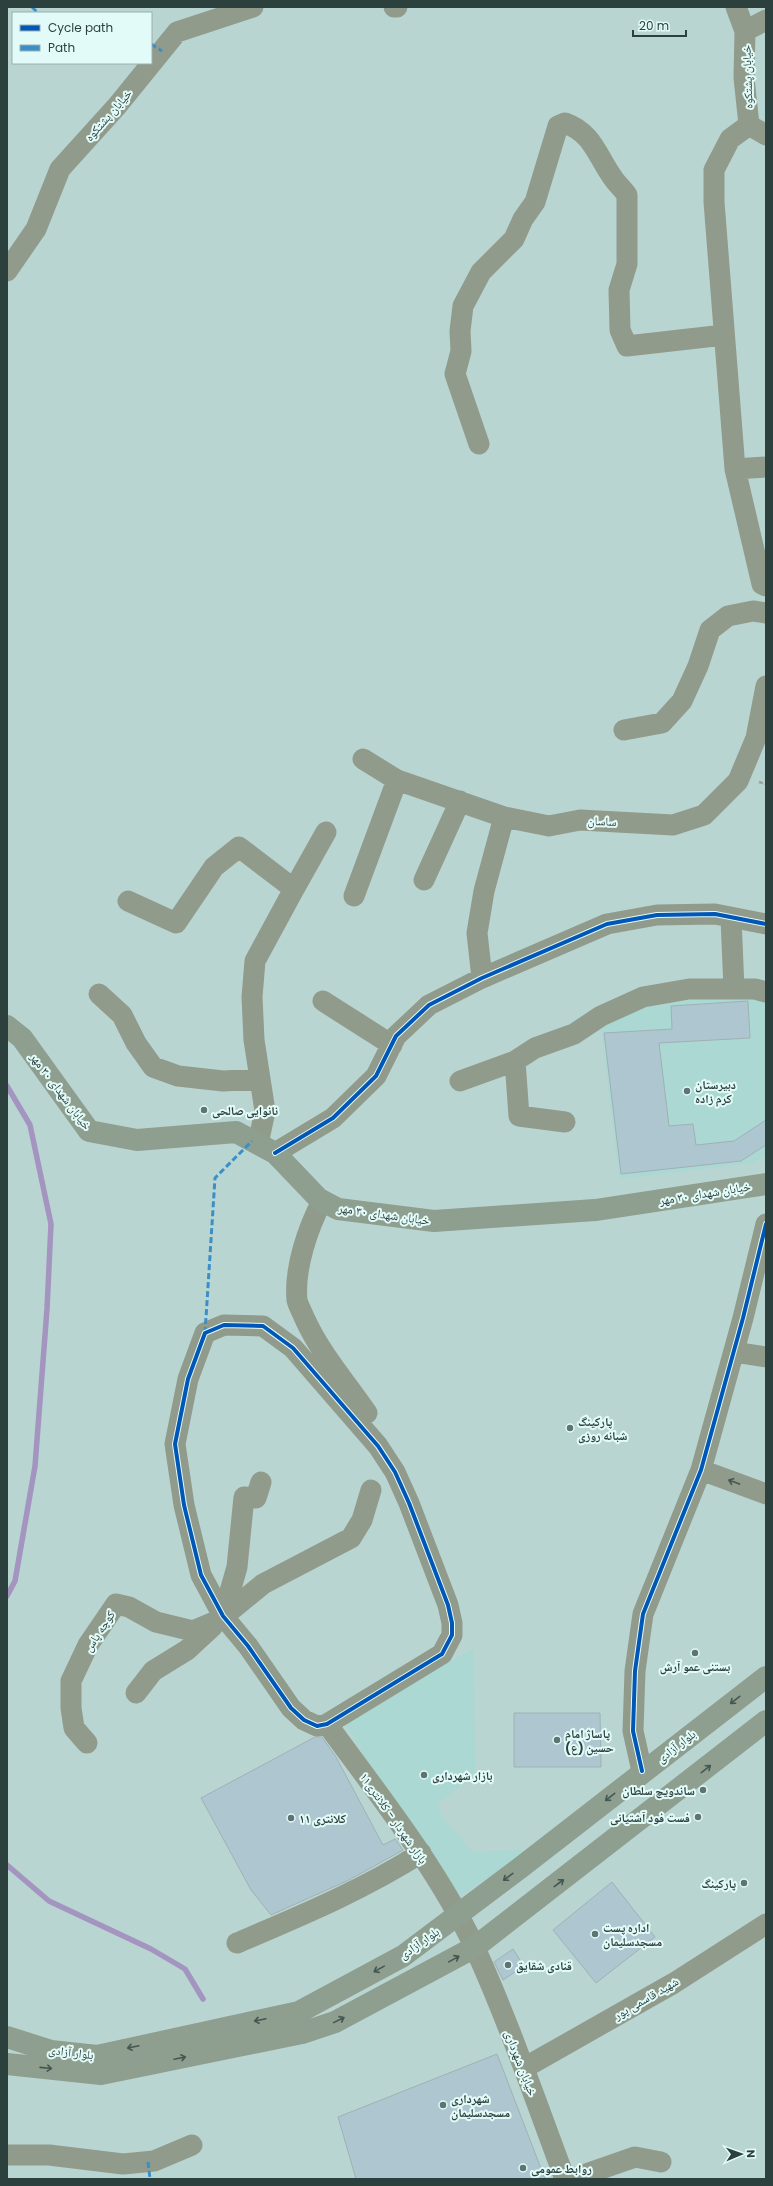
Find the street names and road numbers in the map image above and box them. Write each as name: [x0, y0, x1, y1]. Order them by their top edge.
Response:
street label: خیابان پشتکوه: [737, 44, 757, 109]
street label: خیابان پشتکوه: [81, 85, 136, 145]
street label: ساسان: [587, 812, 617, 830]
street label: خیابان شهدای ۳۰ مهر: [26, 1048, 96, 1133]
street label: خیابان شهدای ۳۰ مهر: [657, 1177, 752, 1209]
street label: خیابان شهدای ۳۰ مهر: [336, 1199, 431, 1229]
street label: کوچه پاس: [79, 1607, 119, 1655]
street label: بلوار آزادی: [653, 1725, 699, 1767]
street label: بازار شهردار - کلانتری۱۱: [356, 1769, 432, 1867]
street label: بلوار آزادی: [396, 1923, 442, 1963]
street label: شهید قاسمی پور: [610, 1972, 682, 2024]
street label: خیابان شهرداری: [501, 2028, 541, 2098]
street label: بلوار آزادی: [47, 2041, 95, 2063]

